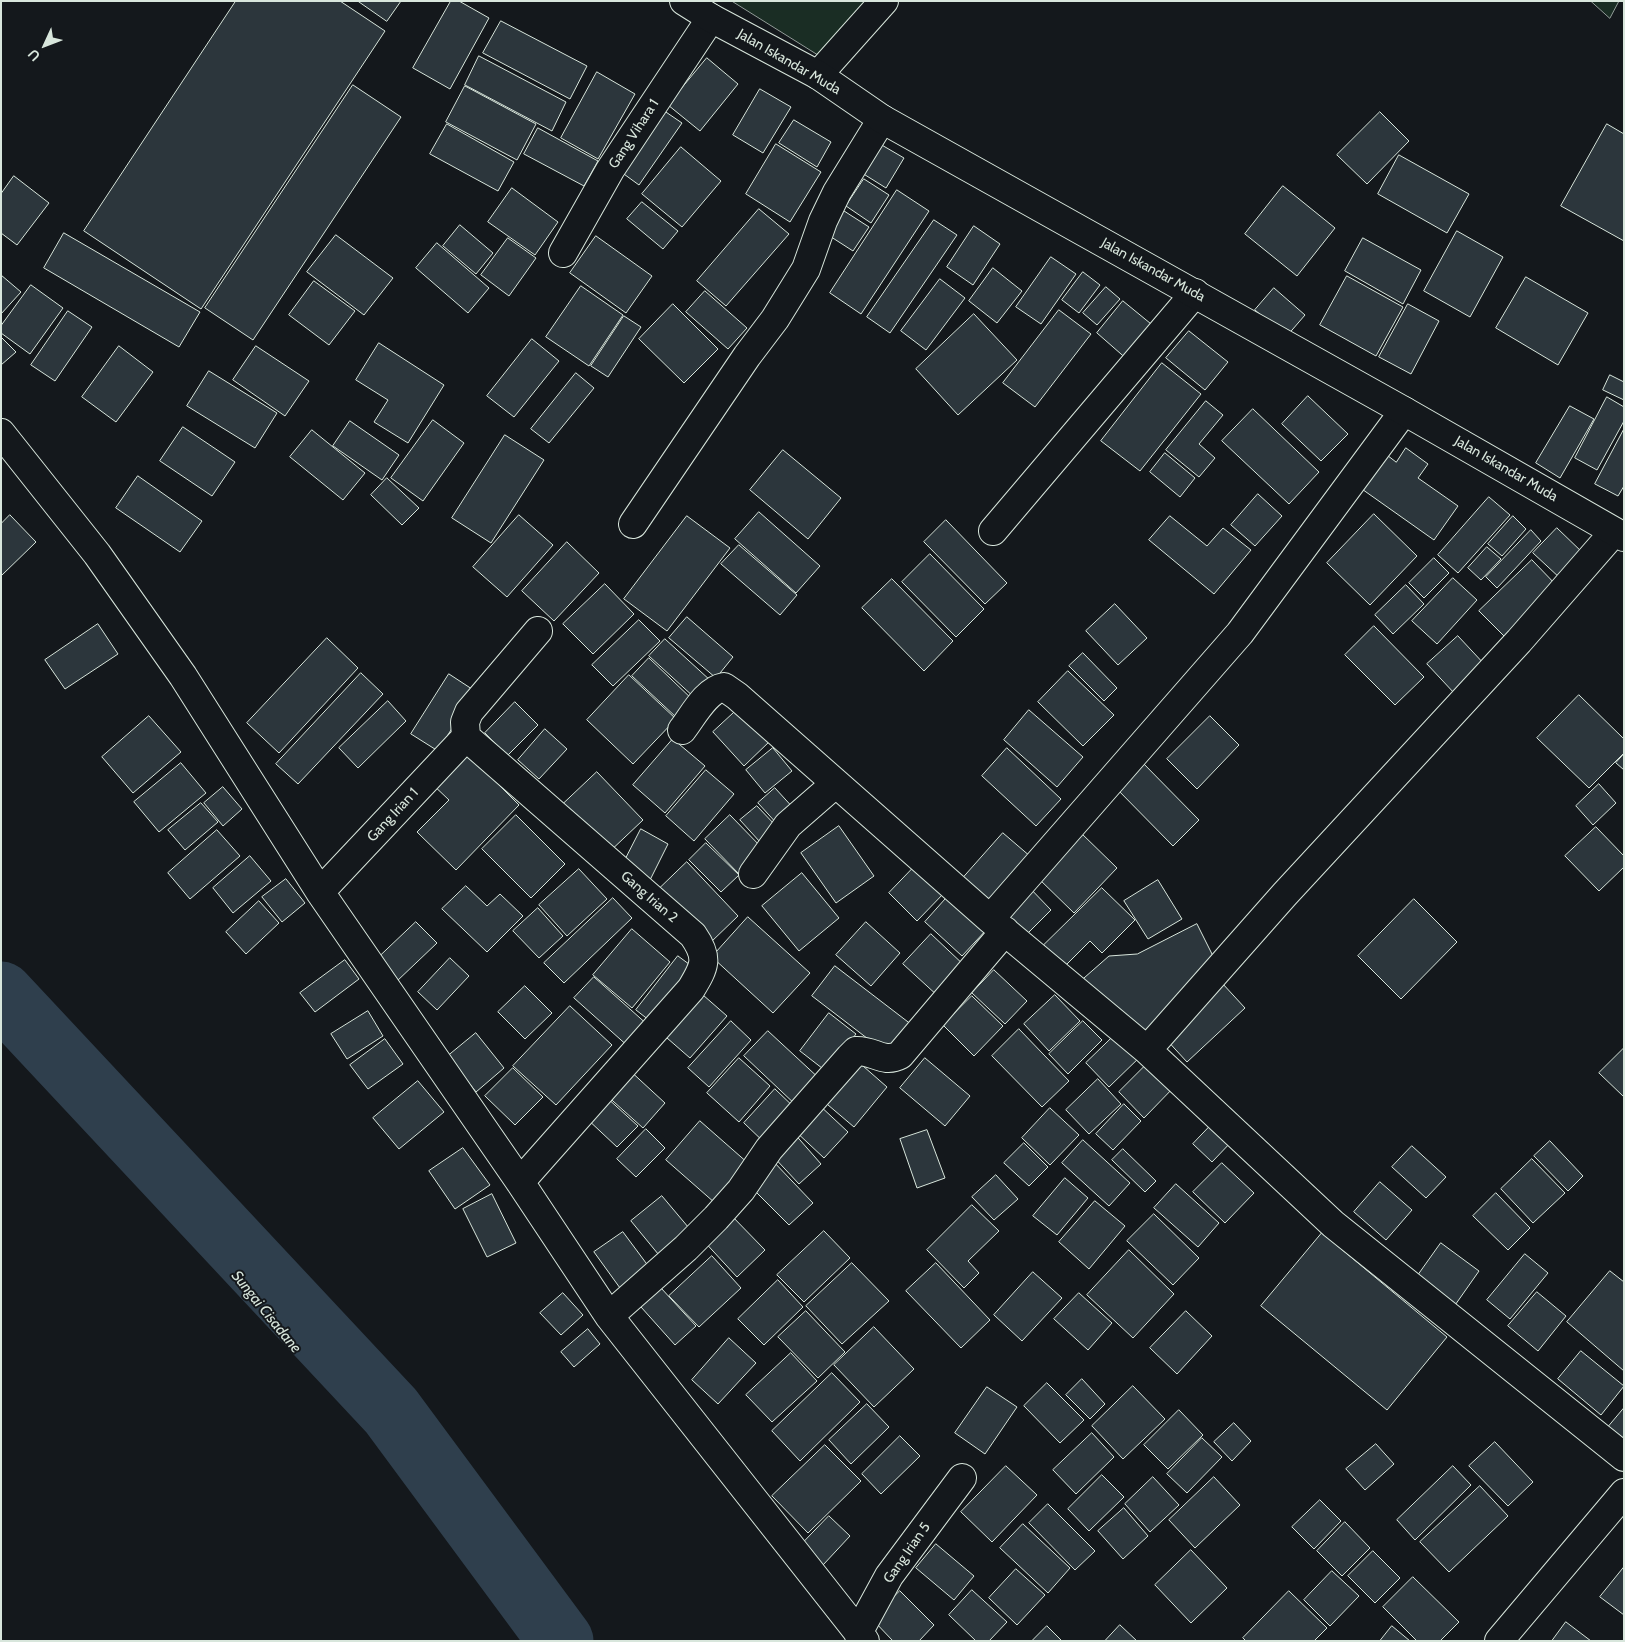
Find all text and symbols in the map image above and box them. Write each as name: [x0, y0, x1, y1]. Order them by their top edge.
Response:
north arrow: [20, 20, 70, 70]
street label: Jalan Iskandar Muda: [734, 26, 844, 98]
text: U: [24, 45, 44, 65]
street label: Gang Vihara 1: [605, 96, 663, 172]
street label: Jalan Iskandar Muda: [1098, 234, 1208, 306]
street label: Jalan Iskandar Muda: [1451, 433, 1561, 505]
street label: Gang Irian 1: [364, 785, 422, 845]
street label: Gang Irian 2: [617, 868, 681, 926]
water label: Sungai Cisadane: [227, 1267, 305, 1357]
street label: Gang Irian 5: [880, 1519, 934, 1587]

